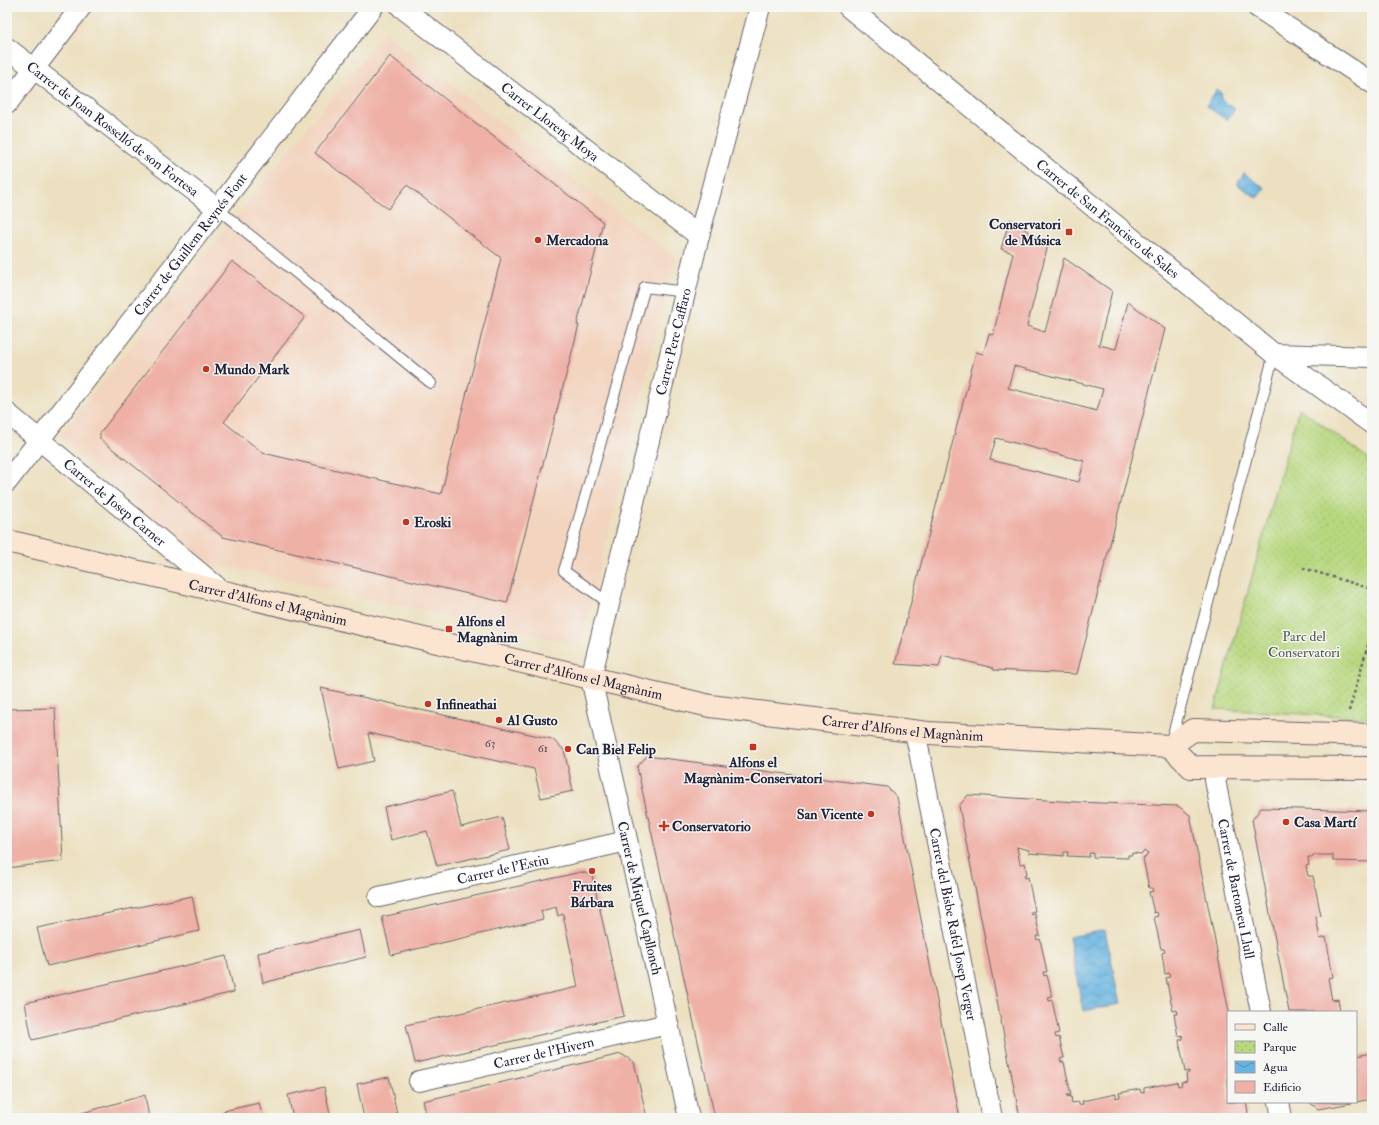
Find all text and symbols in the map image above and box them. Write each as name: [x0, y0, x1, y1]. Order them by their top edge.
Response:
street label: Carrer de Joan Rosselló de son Fortesa: [23, 58, 202, 200]
street label: Carrer Llorenç Moya: [497, 79, 603, 165]
street label: Carrer de San Francisco de Sales: [1032, 156, 1182, 282]
street label: Carrer de Guillem Reynés Font: [130, 170, 251, 319]
place label: Conservatori de Música: [989, 216, 1062, 249]
marker: Conservatori de Música: [1064, 227, 1074, 237]
place label: Mercadona: [545, 232, 610, 249]
marker: Mercadona: [533, 235, 543, 245]
street label: Carrer Pere Caffaro: [652, 286, 695, 397]
place label: Mundo Mark: [213, 361, 290, 378]
marker: Mundo Mark: [201, 364, 211, 374]
street label: Carrer de Josep Carner: [60, 455, 170, 551]
place label: Eroski: [414, 514, 451, 531]
marker: Eroski: [401, 517, 411, 527]
street label: Carrer d'Alfons el Magnànim: [187, 576, 349, 630]
place label: Alfons el Magnànim: [456, 613, 518, 647]
marker: Alfons el Magnànim: [444, 624, 454, 634]
park label: Parc del Conservatori: [1268, 628, 1340, 661]
street label: Carrer d'Alfons el Magnànim: [502, 650, 664, 704]
place label: Infineathai: [436, 696, 497, 713]
marker: Infineathai: [423, 699, 433, 709]
place label: Al Gusto: [506, 712, 558, 729]
street label: Carrer d'Alfons el Magnànim: [821, 712, 984, 745]
marker: Al Gusto: [494, 715, 504, 725]
house number: 63: [485, 736, 495, 751]
house number: 61: [538, 741, 548, 756]
place label: Can Biel Felip: [576, 741, 656, 759]
marker: Alfons el Magnànim-Conservatori: [748, 742, 758, 752]
marker: Can Biel Felip: [563, 744, 573, 754]
place label: Alfons el Magnànim-Conservatori: [683, 754, 823, 788]
place label: San Vicente: [797, 806, 863, 823]
marker: San Vicente: [866, 809, 876, 819]
place label: Casa Martí: [1294, 814, 1357, 831]
street label: Carrer de Bartomeu Llull: [1214, 817, 1258, 961]
marker: Casa Martí: [1281, 817, 1291, 827]
place label: Conservatorio: [672, 818, 751, 835]
street label: Carrer de Miquel Capllonch: [613, 820, 666, 977]
marker: Conservatorio: [659, 821, 669, 831]
street label: Carrer del Bisbe Rafel Josep Verger: [925, 826, 981, 1023]
street label: Carrer de l'Estiu: [455, 851, 551, 888]
marker: Fruites Bárbara: [587, 866, 597, 876]
place label: Fruites Bárbara: [570, 878, 615, 911]
legend: [1227, 1011, 1357, 1103]
text: Calle: [1263, 1020, 1288, 1035]
street label: Carrer de l'Hivern: [492, 1033, 596, 1073]
text: Parque: [1263, 1040, 1297, 1055]
text: Agua: [1262, 1060, 1289, 1075]
text: Edificio: [1263, 1080, 1301, 1095]

